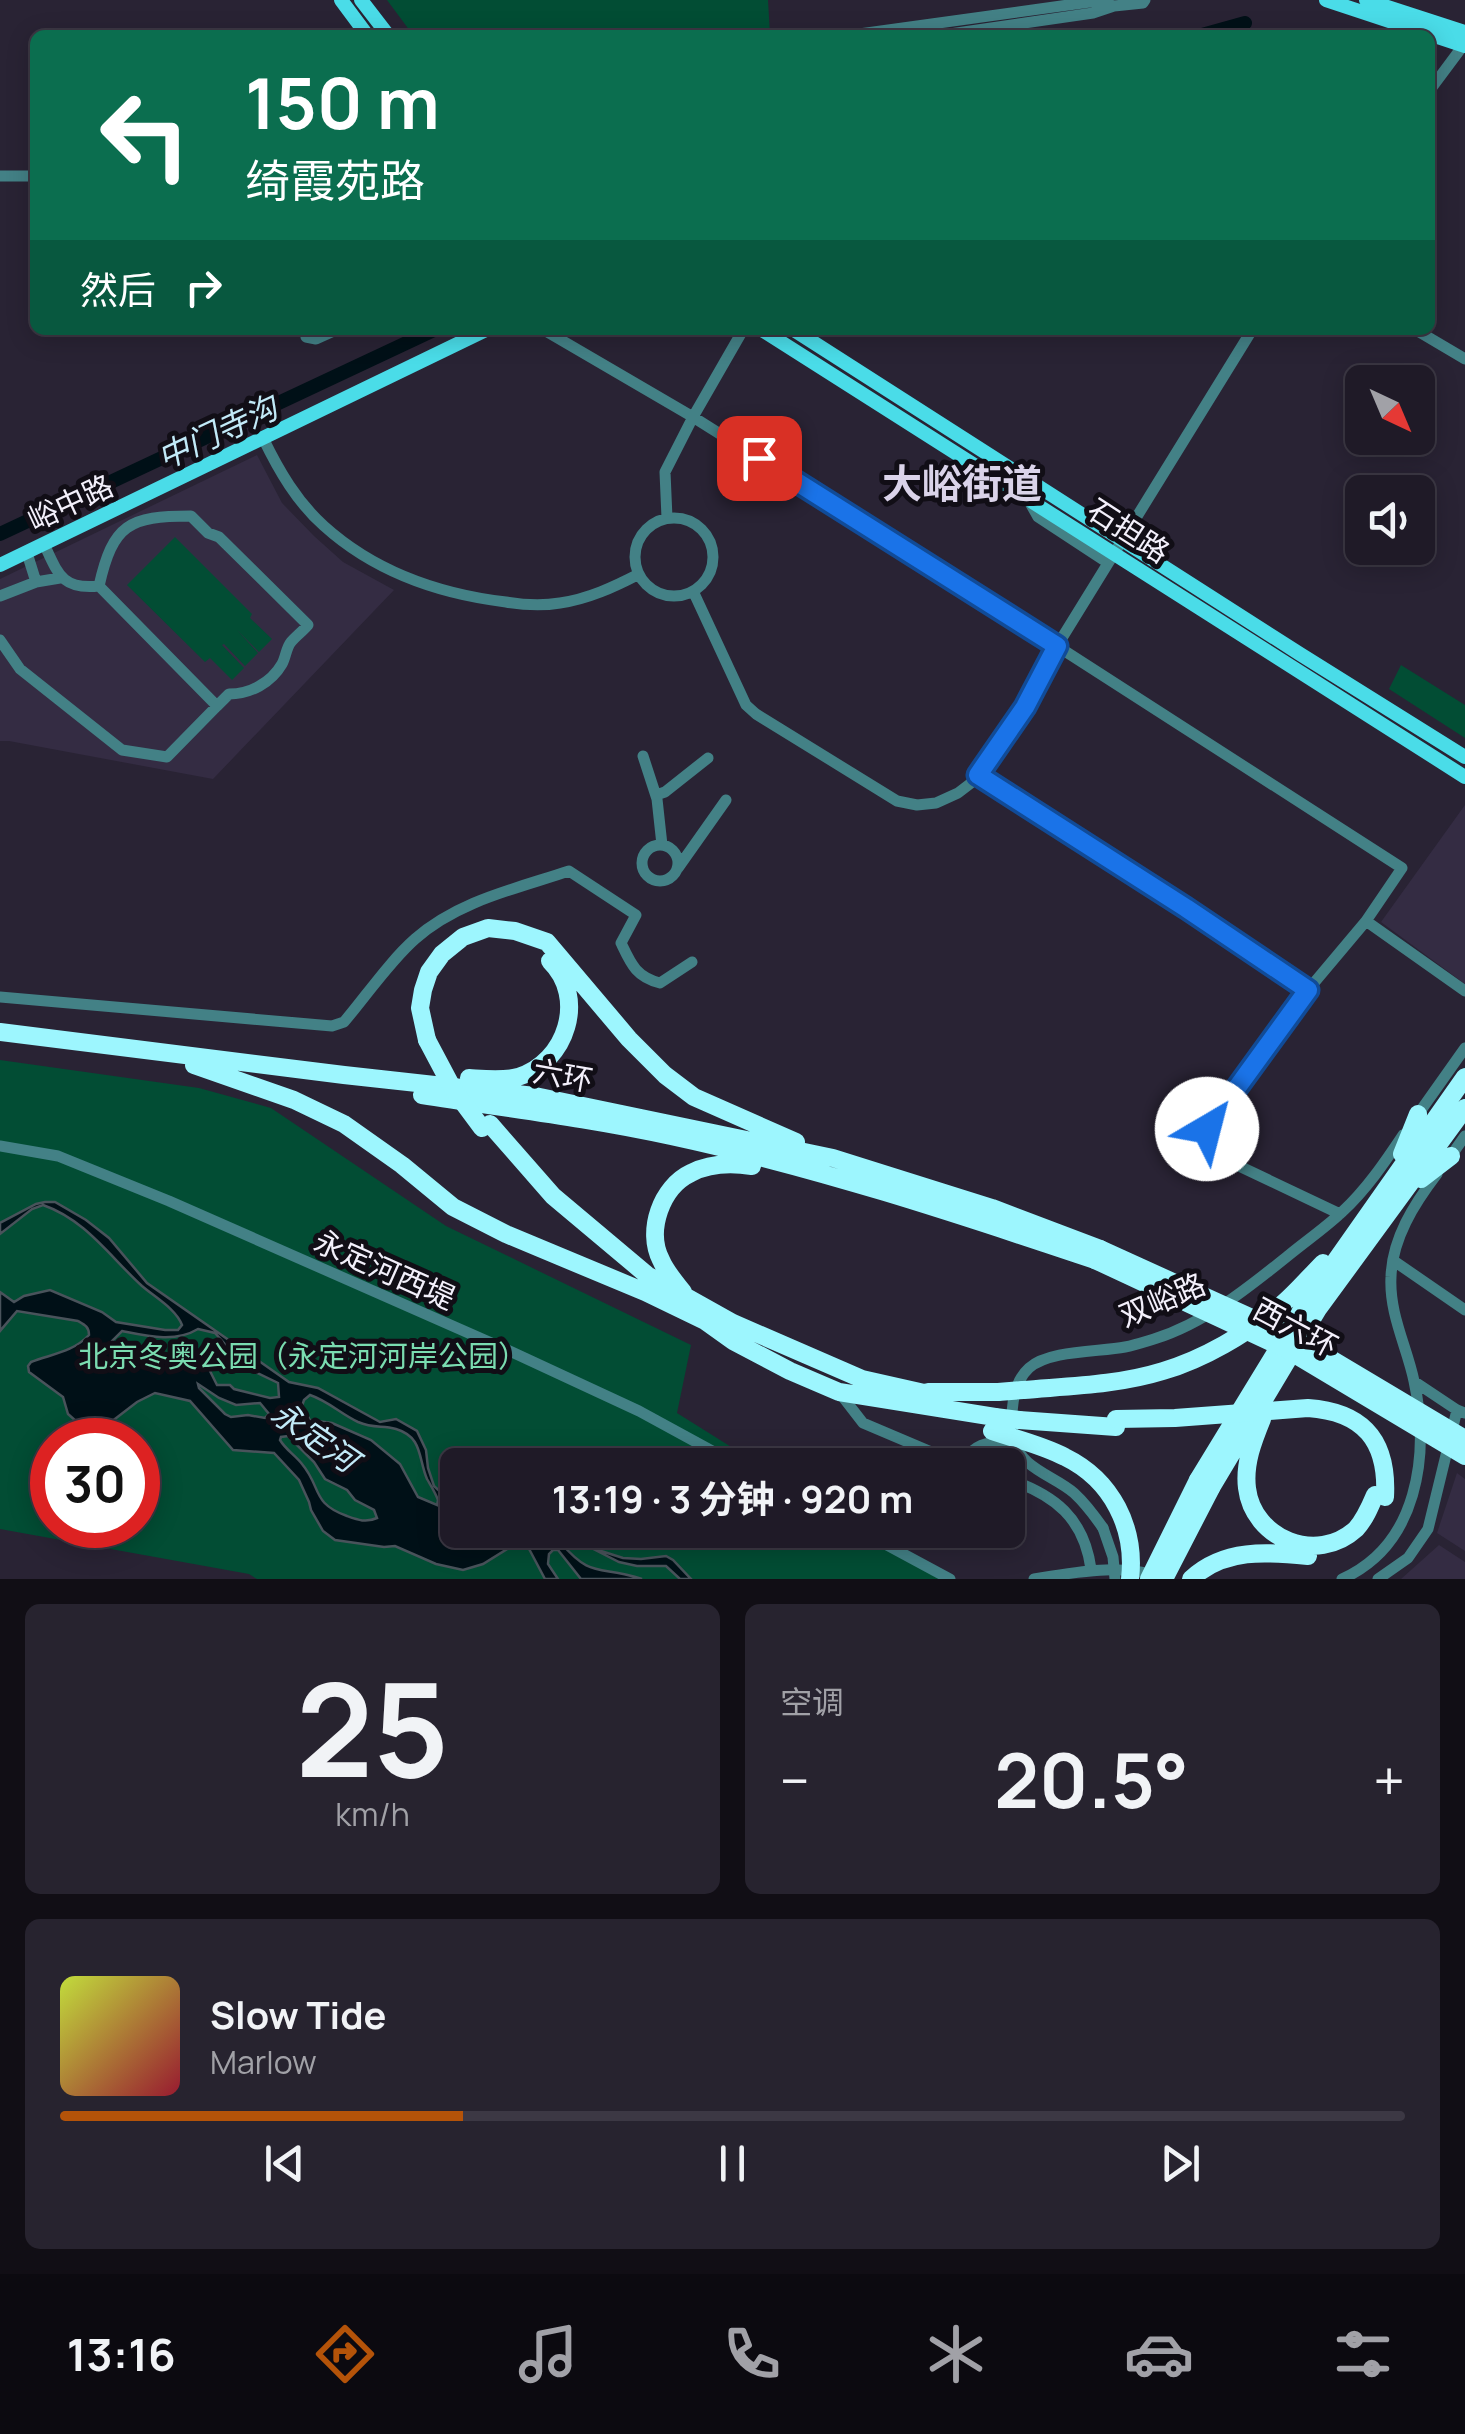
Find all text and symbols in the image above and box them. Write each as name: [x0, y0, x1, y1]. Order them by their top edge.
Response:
text: 150 m: [245, 54, 440, 150]
icon: left: [80, 70, 210, 200]
text: 绮霞苑路: [245, 149, 425, 211]
icon: right: [176, 260, 231, 315]
text: 然后: [80, 263, 156, 315]
north arrow: [1345, 365, 1435, 455]
map controls: [1345, 365, 1435, 565]
water label: 中门寺沟: [150, 384, 287, 479]
pin: [717, 416, 802, 501]
icon: arrive: [732, 431, 787, 486]
district label: 大峪街道: [882, 455, 1042, 510]
street label: 峪中路: [21, 464, 119, 540]
button: sound: [1345, 475, 1435, 565]
street label: 石担路: [1080, 488, 1178, 572]
street label: 六环: [530, 1050, 596, 1100]
position arrow: [1155, 1077, 1259, 1181]
street label: 永定河西堤: [308, 1220, 462, 1318]
street label: 双峪路: [1113, 1263, 1211, 1335]
street label: 西六环: [1247, 1288, 1345, 1366]
park label: 北京冬奥公园（永定河河岸公园）: [78, 1335, 528, 1376]
water label: 永定河: [263, 1390, 372, 1485]
speed limit sign: 30: [30, 1418, 160, 1548]
text: 13:19 · 3 分钟 · 920 m: [552, 1472, 913, 1524]
text: 25: [296, 1638, 449, 1816]
text: 空调: [780, 1680, 844, 1724]
text: 20.5°: [994, 1728, 1189, 1831]
text: −: [780, 1742, 810, 1818]
text: +: [1373, 1742, 1405, 1818]
text: km/h: [335, 1792, 410, 1836]
text: Slow Tide: [210, 1988, 387, 2040]
text: Marlow: [210, 2040, 317, 2084]
icon: previous: [257, 2136, 312, 2191]
icon: pause: [705, 2136, 760, 2191]
icon: next: [1153, 2136, 1208, 2191]
icon: directions: [310, 2319, 380, 2389]
icon: music: [513, 2319, 583, 2389]
icon: phone: [717, 2319, 787, 2389]
icon: climate: [921, 2319, 991, 2389]
icon: car: [1124, 2319, 1194, 2389]
icon: filters: [1328, 2319, 1398, 2389]
text: 13:16: [67, 2323, 176, 2385]

